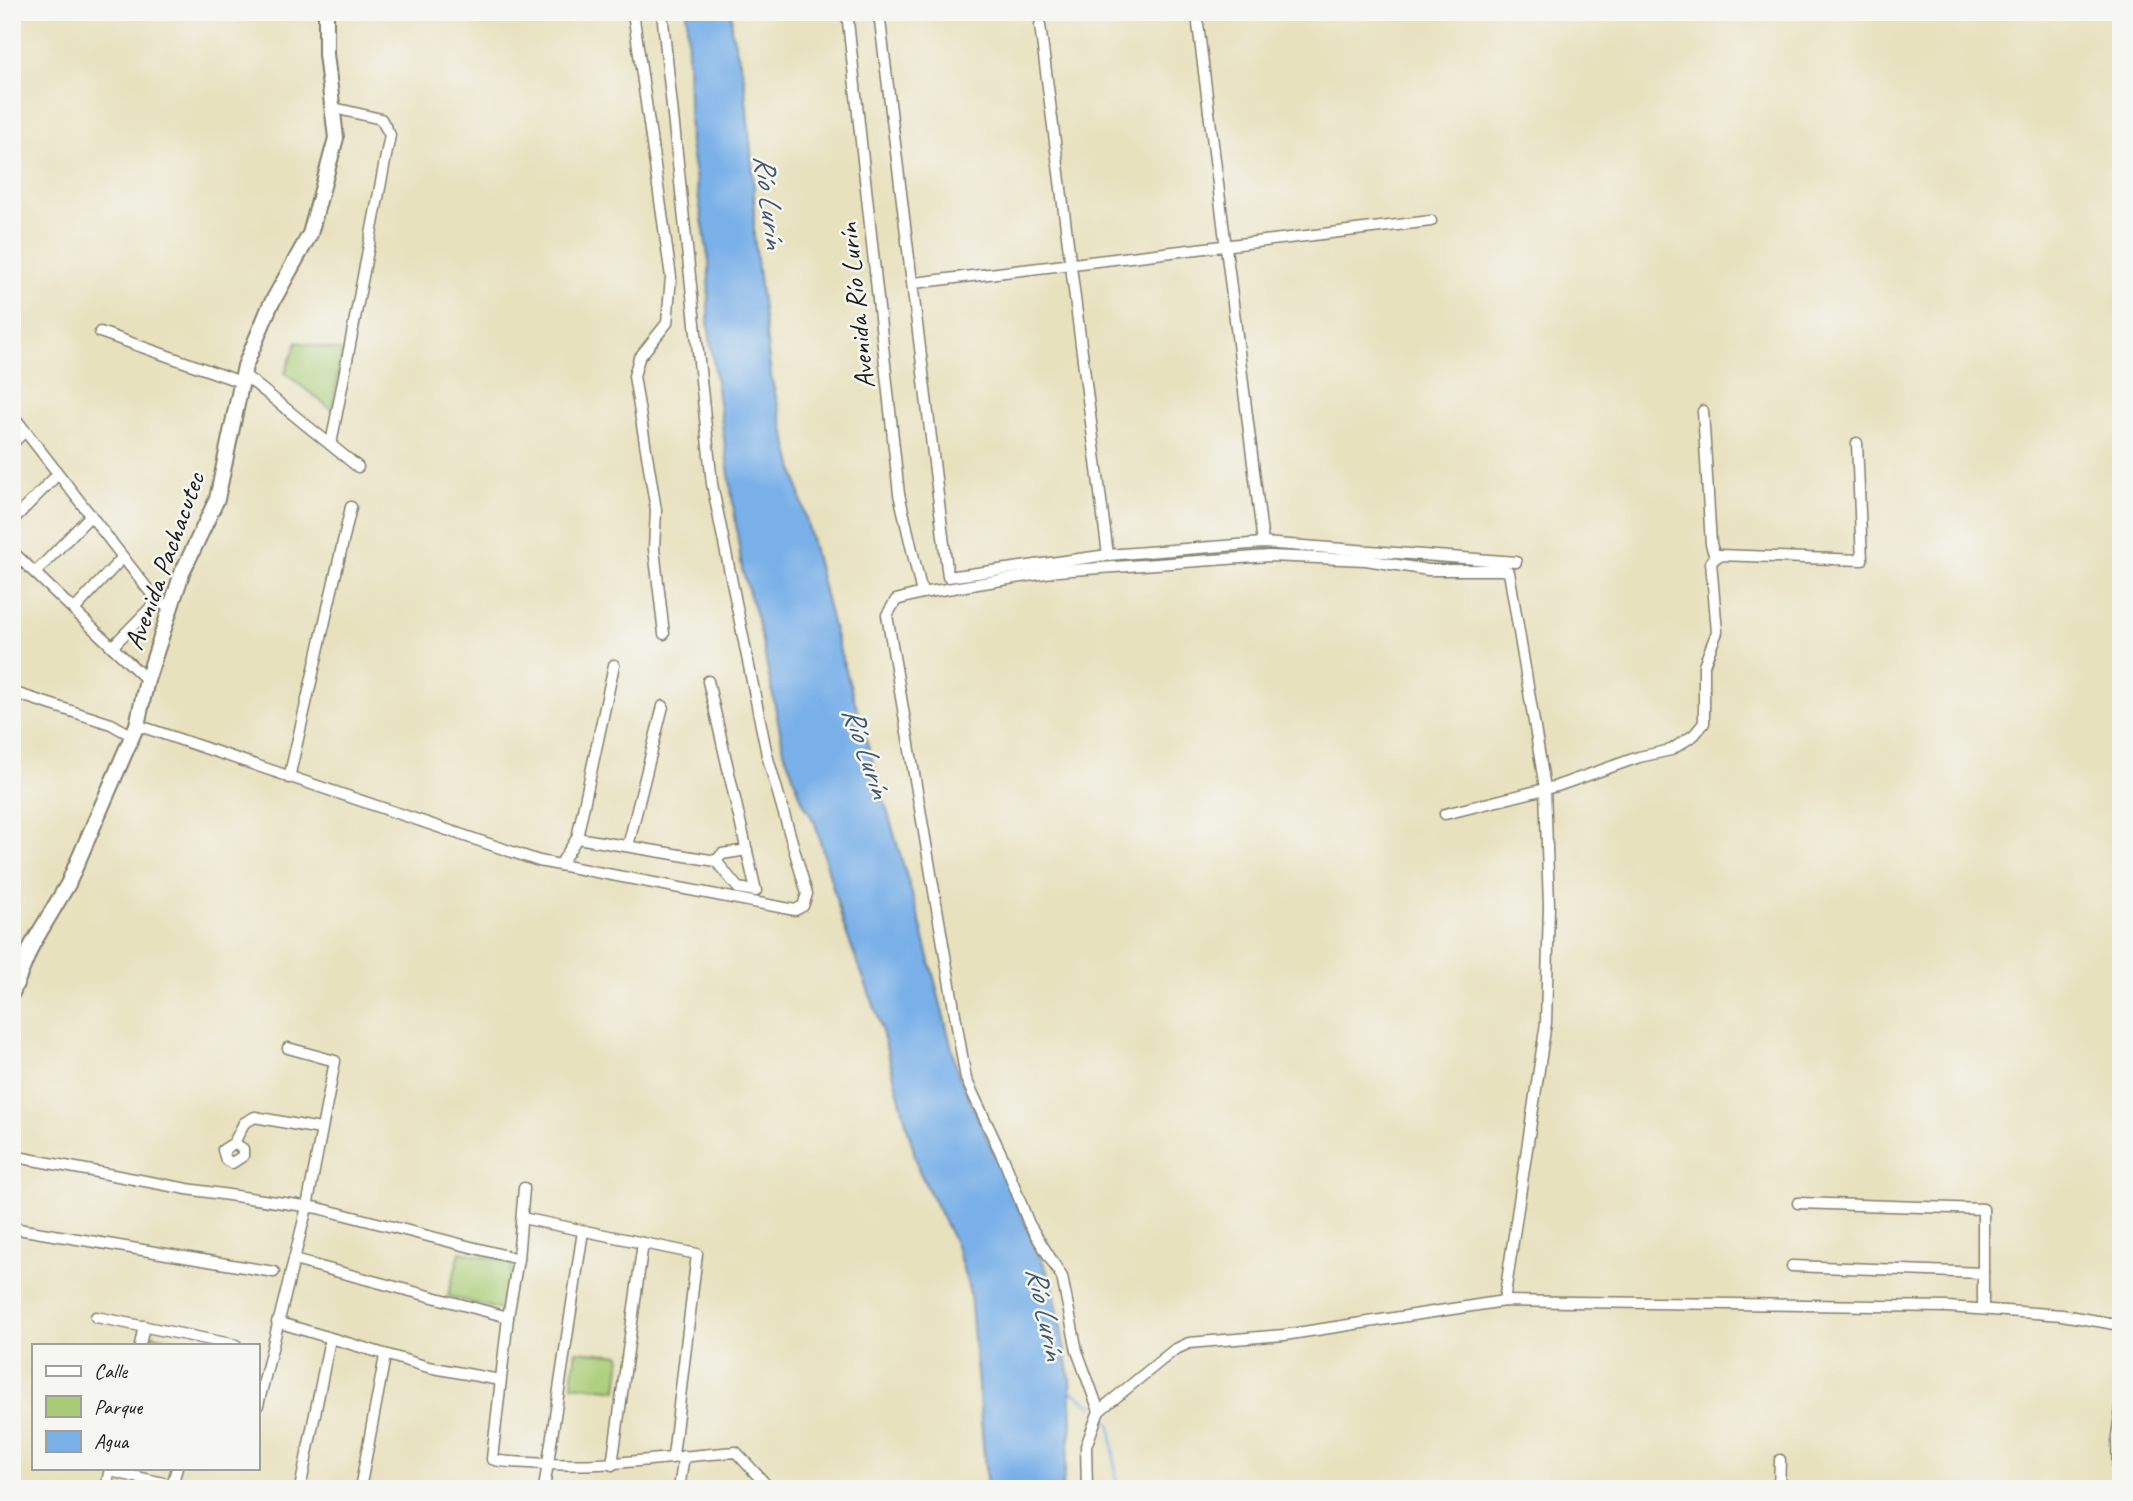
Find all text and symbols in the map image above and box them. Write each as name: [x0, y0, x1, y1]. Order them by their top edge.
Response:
water label: Río Lurín: [745, 152, 795, 252]
street label: Avenida Río Lurín: [830, 220, 882, 391]
street label: Avenida Pachacutec: [116, 466, 213, 655]
water label: Río Lurín: [834, 702, 901, 805]
water label: Río Lurín: [1018, 1263, 1075, 1365]
legend: [32, 1344, 259, 1470]
text: Calle: [94, 1358, 128, 1384]
text: Parque: [94, 1394, 143, 1420]
text: Agua: [94, 1428, 130, 1454]

